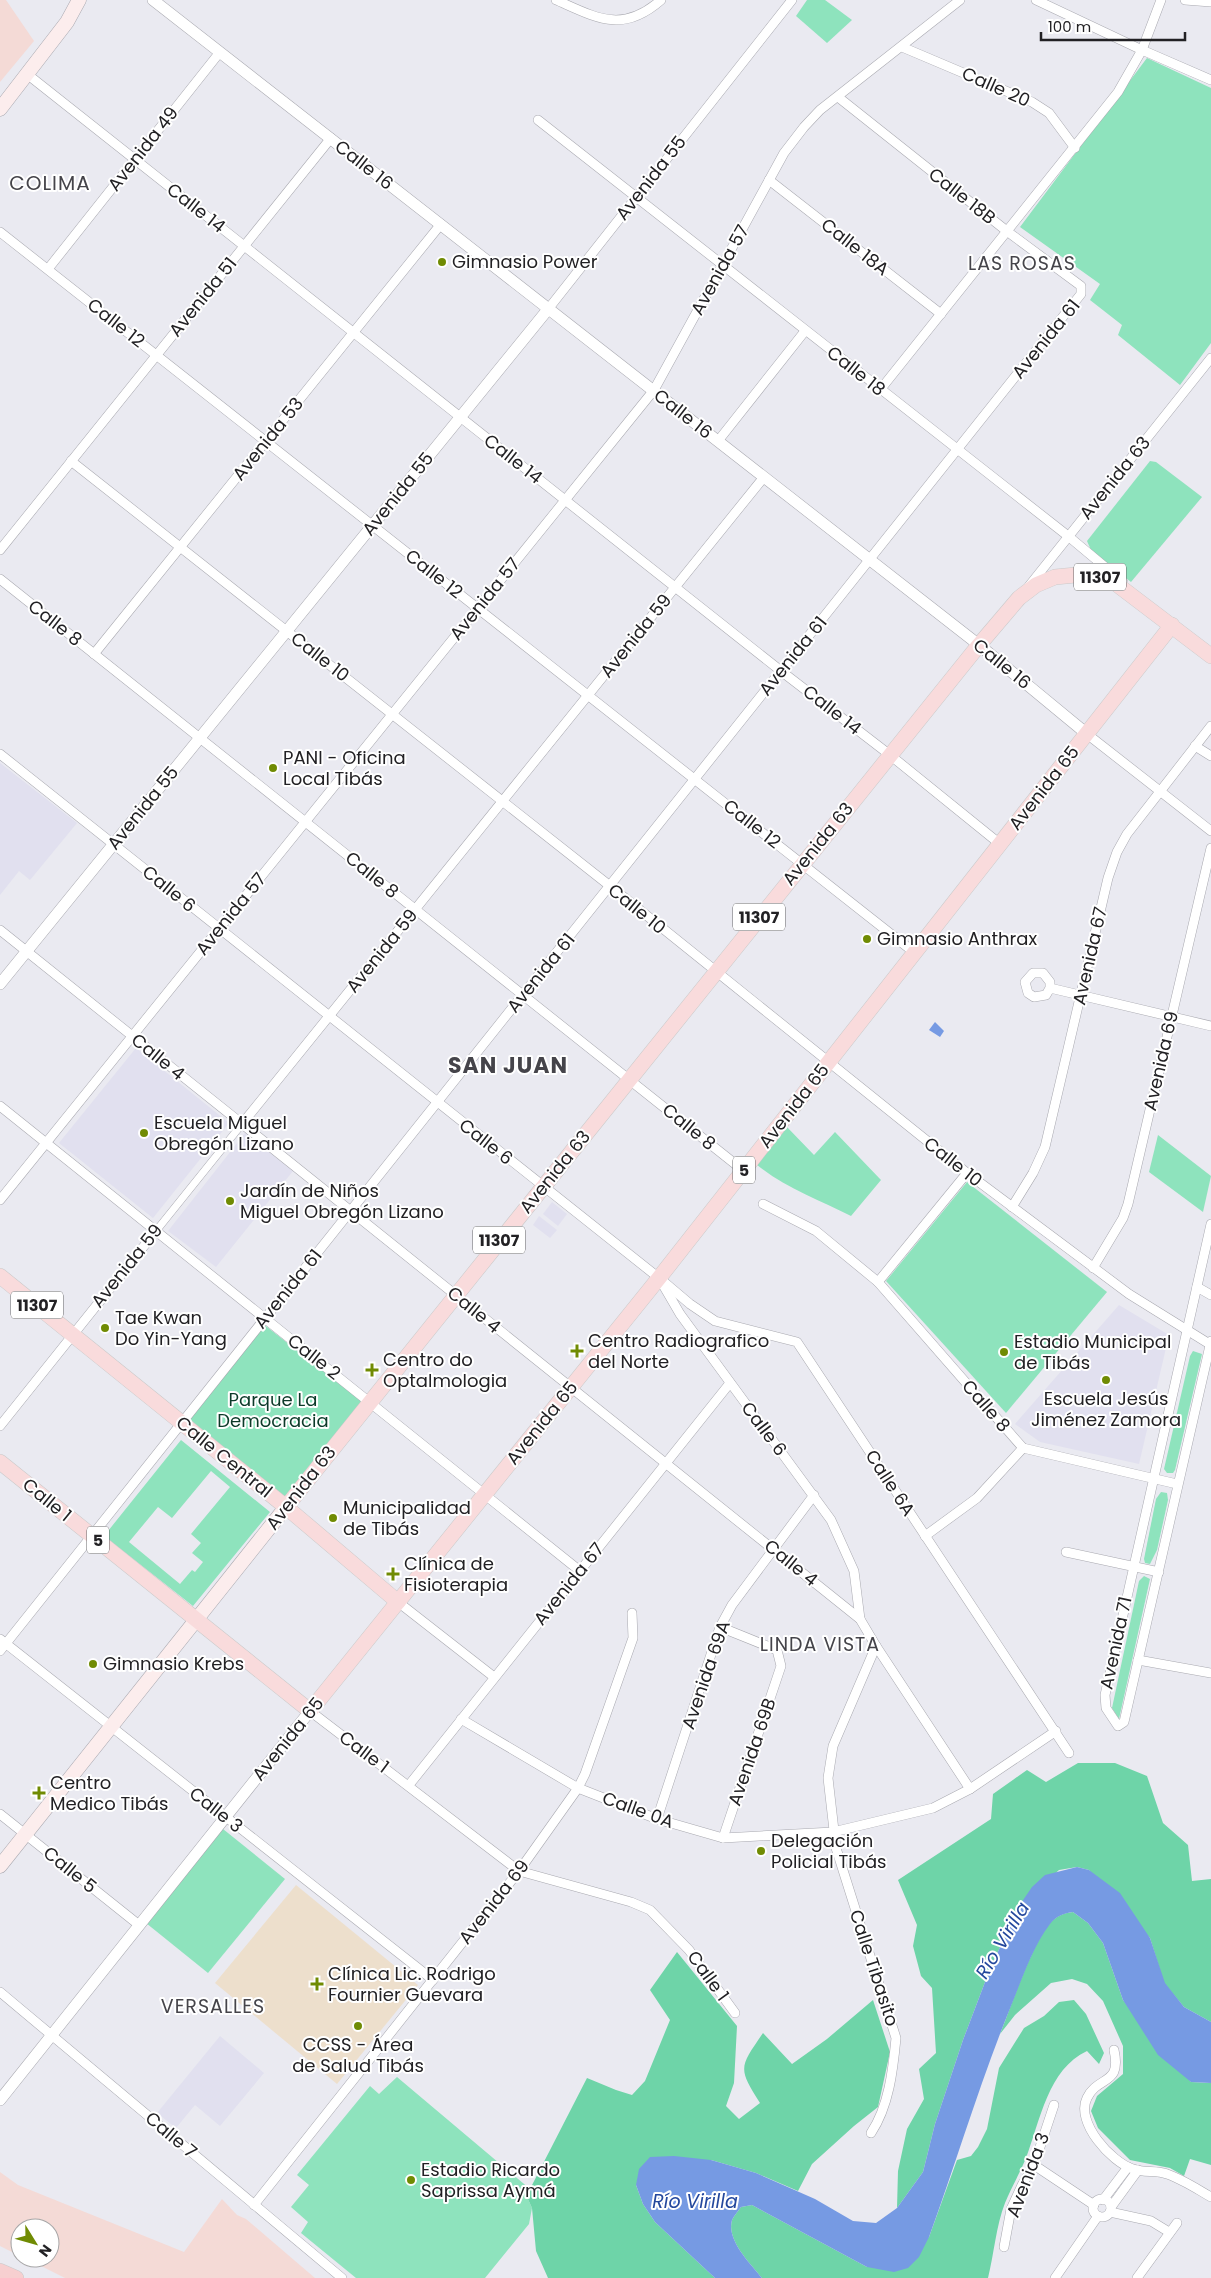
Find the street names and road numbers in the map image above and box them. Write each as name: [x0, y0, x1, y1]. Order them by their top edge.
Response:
street label: Calle 20: [958, 60, 1034, 113]
street label: Avenida 49: [102, 101, 184, 196]
street label: Avenida 55: [610, 130, 692, 225]
street label: Calle 16: [330, 134, 399, 195]
street label: Calle 18B: [923, 161, 1001, 230]
street label: Calle 14: [162, 177, 231, 238]
street label: Calle 18A: [816, 212, 895, 281]
street label: Avenida 57: [684, 220, 755, 319]
street label: Avenida 51: [163, 252, 242, 342]
street label: Calle 12: [82, 292, 150, 353]
street label: Avenida 61: [1006, 294, 1085, 384]
street label: Calle 18: [822, 340, 891, 401]
street label: Calle 16: [649, 383, 718, 444]
street label: Avenida 53: [226, 392, 309, 486]
street label: Calle 14: [479, 428, 548, 489]
street label: Avenida 63: [1073, 431, 1156, 525]
street label: Avenida 55: [356, 447, 439, 541]
street label: Calle 12: [400, 543, 468, 604]
street label: Avenida 57: [444, 552, 526, 645]
road number: 11307: [1074, 564, 1126, 590]
street label: Avenida 59: [594, 589, 677, 683]
street label: Calle 8: [23, 594, 88, 652]
street label: Avenida 61: [753, 611, 832, 701]
street label: Calle 10: [286, 626, 355, 687]
street label: Calle 16: [968, 632, 1037, 695]
street label: Calle 14: [798, 679, 867, 740]
street label: Avenida 65: [1003, 740, 1085, 835]
street label: Avenida 55: [101, 761, 184, 855]
street label: Calle 12: [718, 793, 786, 854]
street label: Avenida 63: [776, 797, 859, 891]
street label: Calle 8: [340, 845, 404, 904]
street label: Calle 6: [137, 859, 201, 918]
street label: Avenida 57: [190, 867, 272, 960]
street label: Calle 10: [603, 878, 672, 940]
street label: Avenida 59: [340, 904, 423, 998]
road number: 11307: [733, 904, 785, 930]
street label: Avenida 67: [1066, 904, 1113, 1007]
street label: Avenida 61: [501, 928, 580, 1018]
street label: Avenida 69: [1137, 1009, 1184, 1113]
street label: Calle 4: [126, 1027, 190, 1086]
street label: Avenida 65: [753, 1058, 835, 1153]
street label: Calle 8: [657, 1097, 721, 1156]
street label: Calle 6: [454, 1113, 519, 1171]
street label: Avenida 63: [513, 1125, 596, 1219]
street label: Calle 10: [919, 1131, 988, 1192]
road number: 5: [733, 1156, 755, 1184]
street label: Avenida 59: [85, 1219, 168, 1313]
road number: 11307: [473, 1226, 525, 1254]
street label: Avenida 61: [248, 1244, 327, 1334]
street label: Calle 4: [442, 1280, 506, 1339]
road number: 11307: [11, 1292, 63, 1318]
street label: Calle 2: [282, 1328, 346, 1385]
street label: Calle 8: [957, 1374, 1016, 1437]
street label: Avenida 65: [500, 1375, 583, 1470]
street label: Calle 6: [736, 1396, 793, 1461]
street label: Calle Central: [171, 1410, 278, 1503]
street label: Avenida 63: [260, 1440, 341, 1535]
street label: Calle 6A: [860, 1445, 921, 1521]
street label: Calle 1: [17, 1472, 77, 1527]
road number: 5: [87, 1526, 109, 1554]
street label: Calle 4: [759, 1533, 823, 1592]
street label: Avenida 67: [528, 1537, 610, 1630]
street label: Avenida 71: [1094, 1594, 1138, 1692]
street label: Avenida 69A: [675, 1617, 736, 1733]
street label: Avenida 65: [246, 1691, 329, 1786]
street label: Avenida 69B: [721, 1695, 782, 1809]
street label: Calle 1: [334, 1725, 394, 1779]
street label: Calle 3: [184, 1781, 248, 1838]
street label: Calle 0A: [599, 1785, 677, 1834]
street label: Calle 5: [38, 1840, 102, 1899]
street label: Avenida 69: [453, 1854, 535, 1949]
street label: Calle Tibasito: [844, 1906, 905, 2029]
street label: Calle 1: [682, 1945, 735, 2006]
street label: Calle 7: [140, 2106, 203, 2164]
street label: Avenida 3: [1000, 2129, 1055, 2221]

